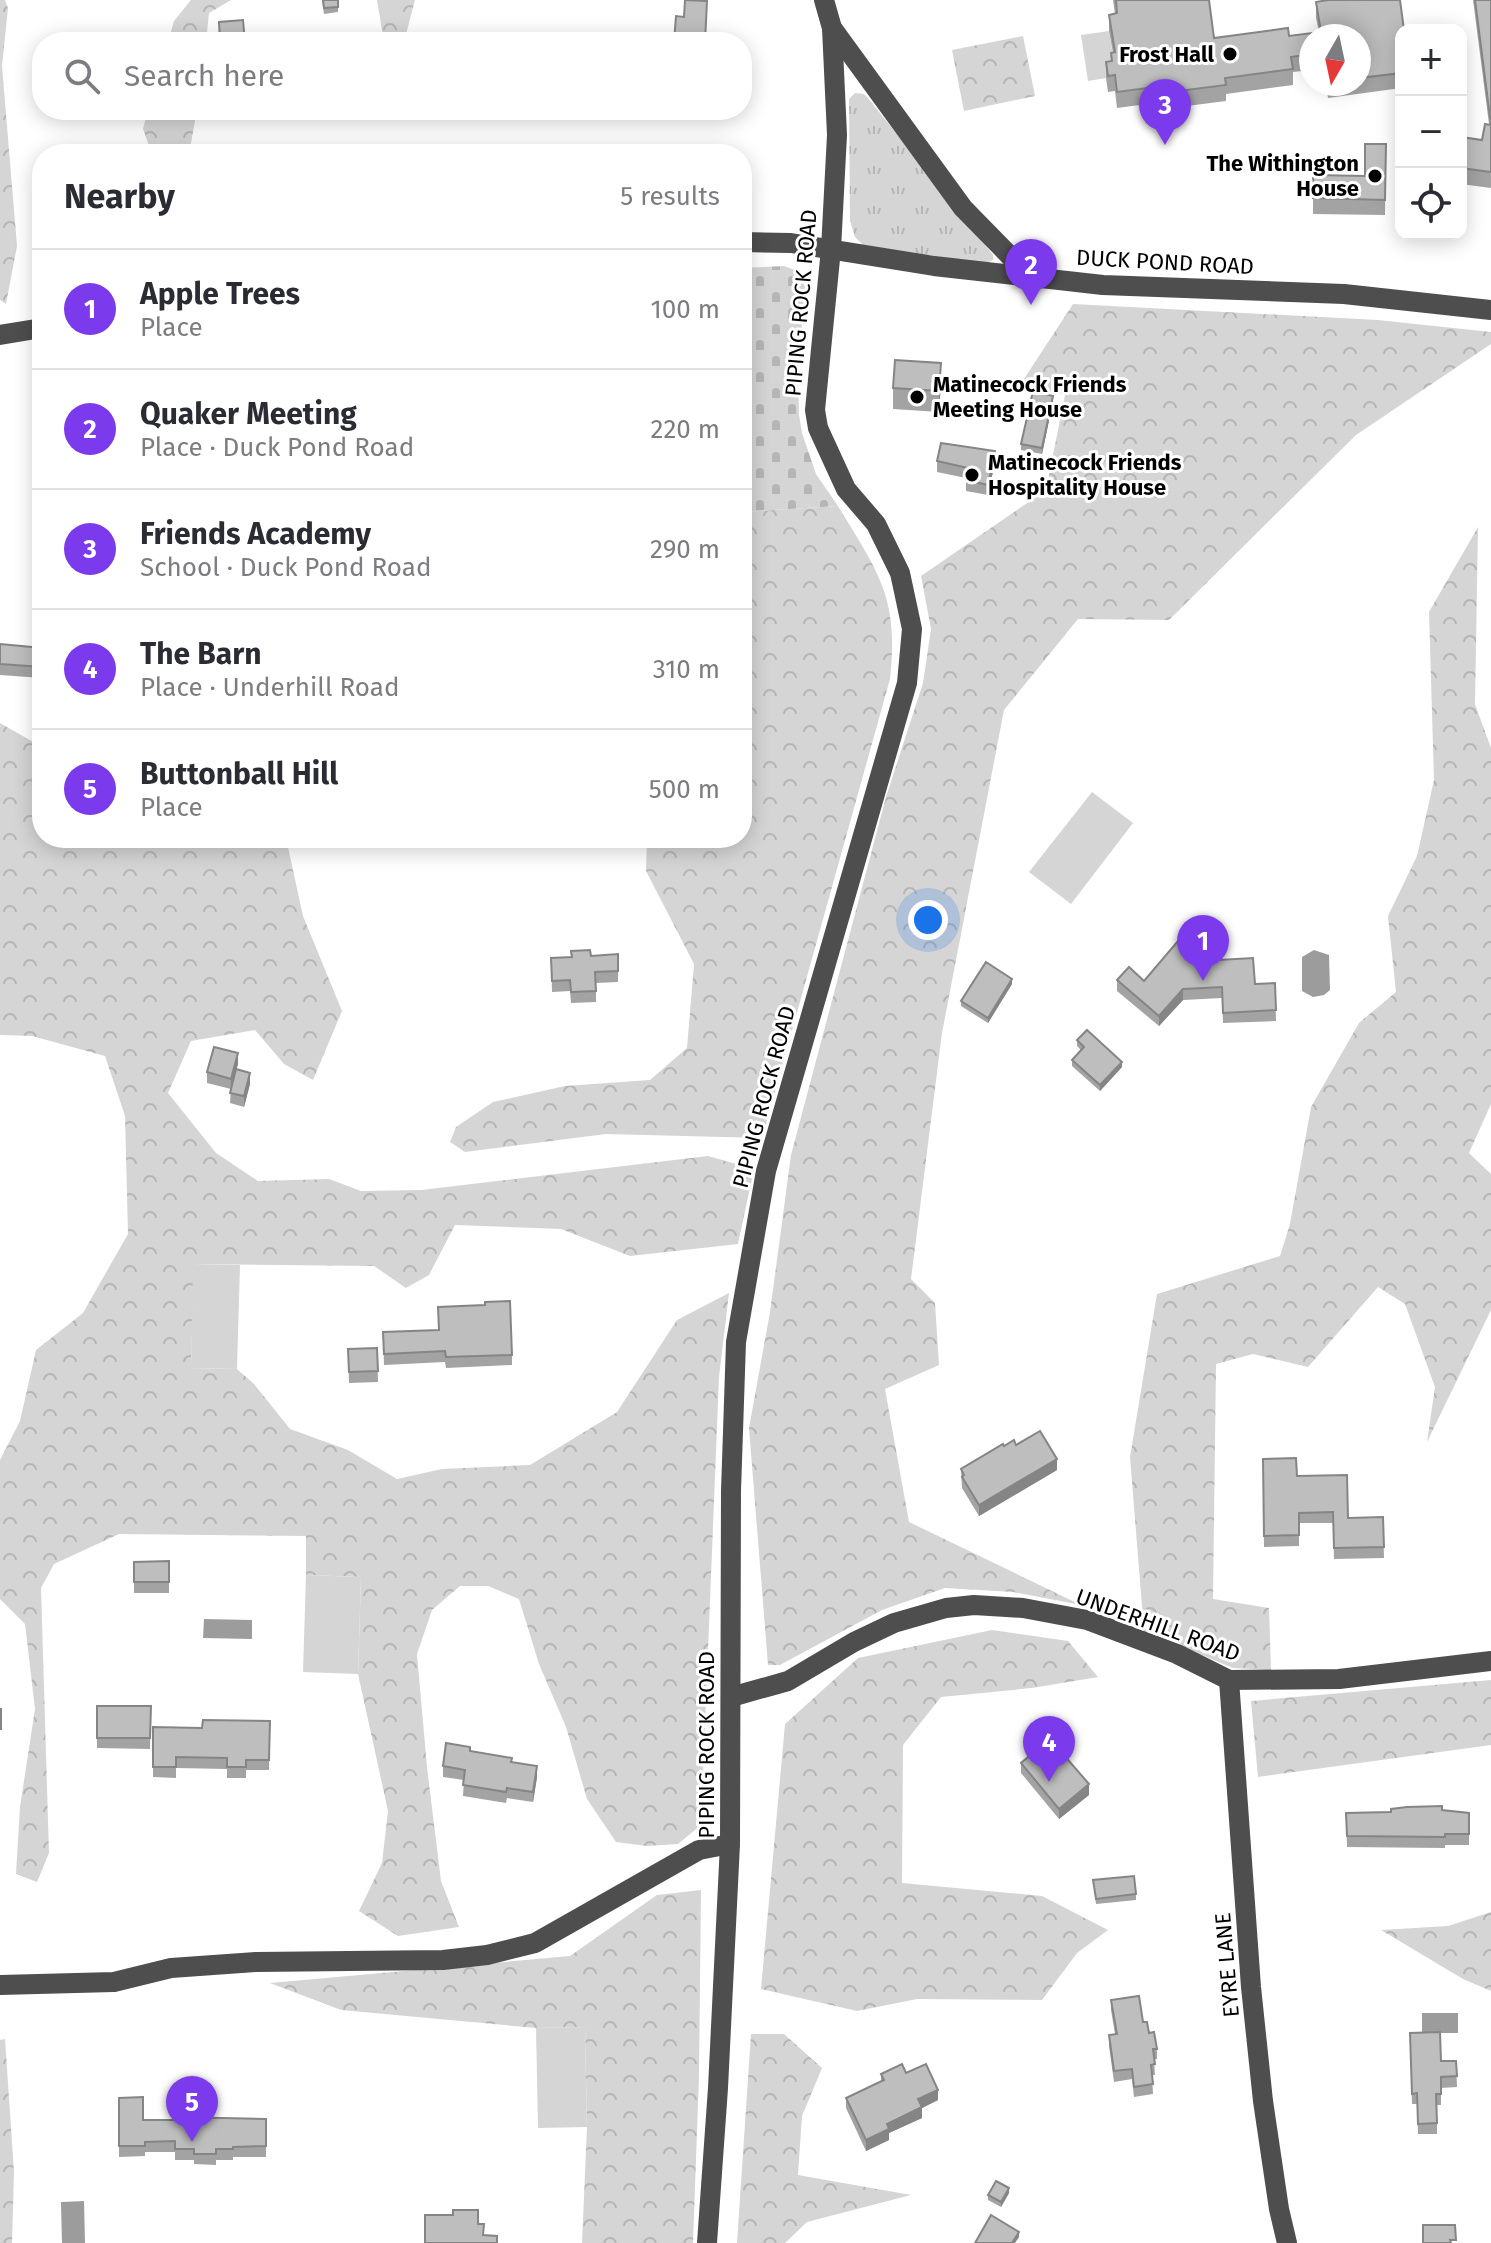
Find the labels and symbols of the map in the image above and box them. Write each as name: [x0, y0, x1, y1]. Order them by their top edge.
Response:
north arrow: [1299, 24, 1371, 96]
place label: Frost Hall: [1119, 41, 1214, 68]
marker: Frost Hall: [1221, 45, 1239, 63]
pin: 3: [1139, 79, 1191, 145]
place label: The Withington House: [1206, 150, 1359, 202]
marker: The Withington House: [1366, 167, 1384, 185]
street label: PIPING ROCK ROAD: [779, 208, 823, 398]
pin: 2: [1005, 239, 1057, 305]
street label: DUCK POND ROAD: [1076, 244, 1254, 280]
place label: Matinecock Friends Meeting House: [933, 371, 1127, 423]
marker: Matinecock Friends Meeting House: [908, 388, 926, 406]
place label: Matinecock Friends Hospitality House: [988, 449, 1182, 501]
marker: Matinecock Friends Hospitality House: [963, 466, 981, 484]
your location: [908, 900, 948, 940]
pin: 1: [1177, 915, 1229, 981]
street label: PIPING ROCK ROAD: [727, 1003, 801, 1191]
street label: UNDERHILL ROAD: [1072, 1583, 1244, 1667]
street label: PIPING ROCK ROAD: [693, 1651, 720, 1839]
pin: 4: [1023, 1716, 1075, 1782]
street label: EYRE LANE: [1209, 1912, 1245, 2018]
pin: 5: [166, 2076, 218, 2142]

